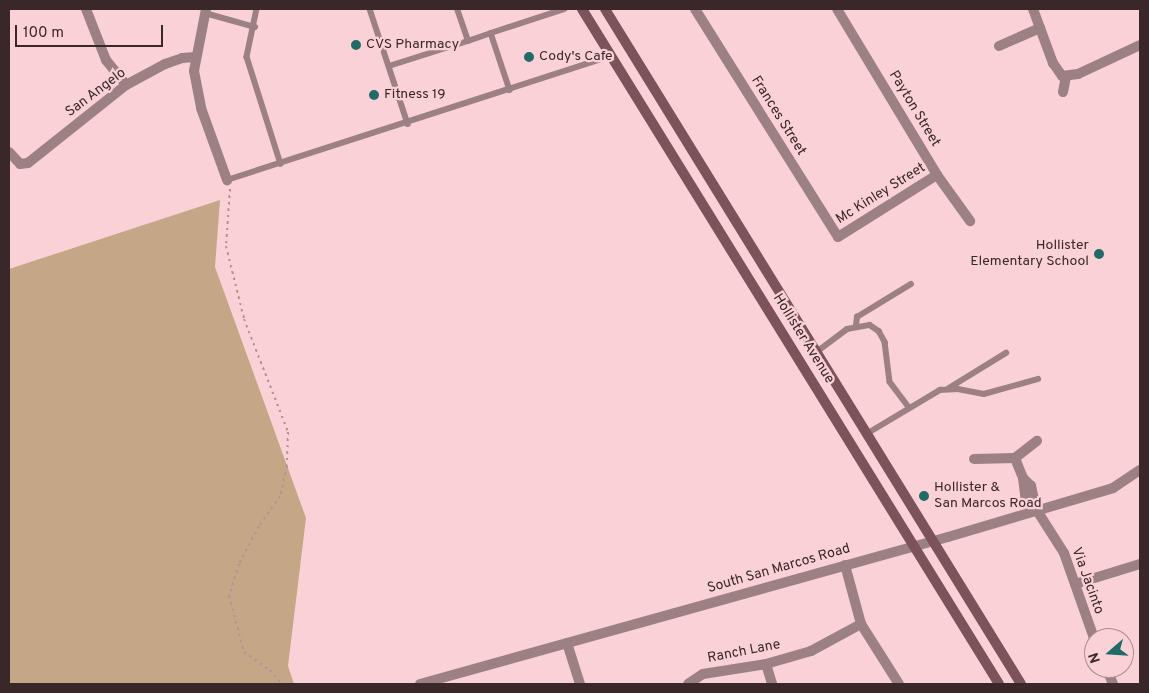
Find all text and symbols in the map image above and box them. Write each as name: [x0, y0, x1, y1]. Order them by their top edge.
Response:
scale bar: [18, 15, 165, 47]
text: 100 m: [23, 24, 64, 43]
place label: CVS Pharmacy: [366, 37, 459, 53]
marker: CVS Pharmacy: [350, 39, 362, 51]
place label: Cody's Cafe: [539, 49, 613, 65]
marker: Cody's Cafe: [523, 51, 535, 63]
street label: San Angelo: [62, 65, 130, 121]
street label: Payton Street: [885, 68, 943, 150]
street label: Frances Street: [747, 73, 809, 159]
place label: Fitness 19: [384, 87, 446, 103]
marker: Fitness 19: [368, 89, 380, 101]
street label: Mc Kinley Street: [833, 160, 929, 228]
place label: Hollister Elementary School: [970, 238, 1089, 270]
marker: Hollister Elementary School: [1093, 248, 1105, 260]
street label: Hollister Avenue: [769, 291, 837, 387]
place label: Hollister & San Marcos Road: [934, 480, 1042, 512]
marker: Hollister & San Marcos Road: [918, 490, 930, 502]
street label: South San Marcos Road: [706, 541, 852, 597]
street label: Via Jacinto: [1067, 545, 1107, 617]
north arrow: [1084, 628, 1134, 678]
street label: Ranch Lane: [706, 637, 782, 667]
text: N: [1086, 650, 1105, 665]

